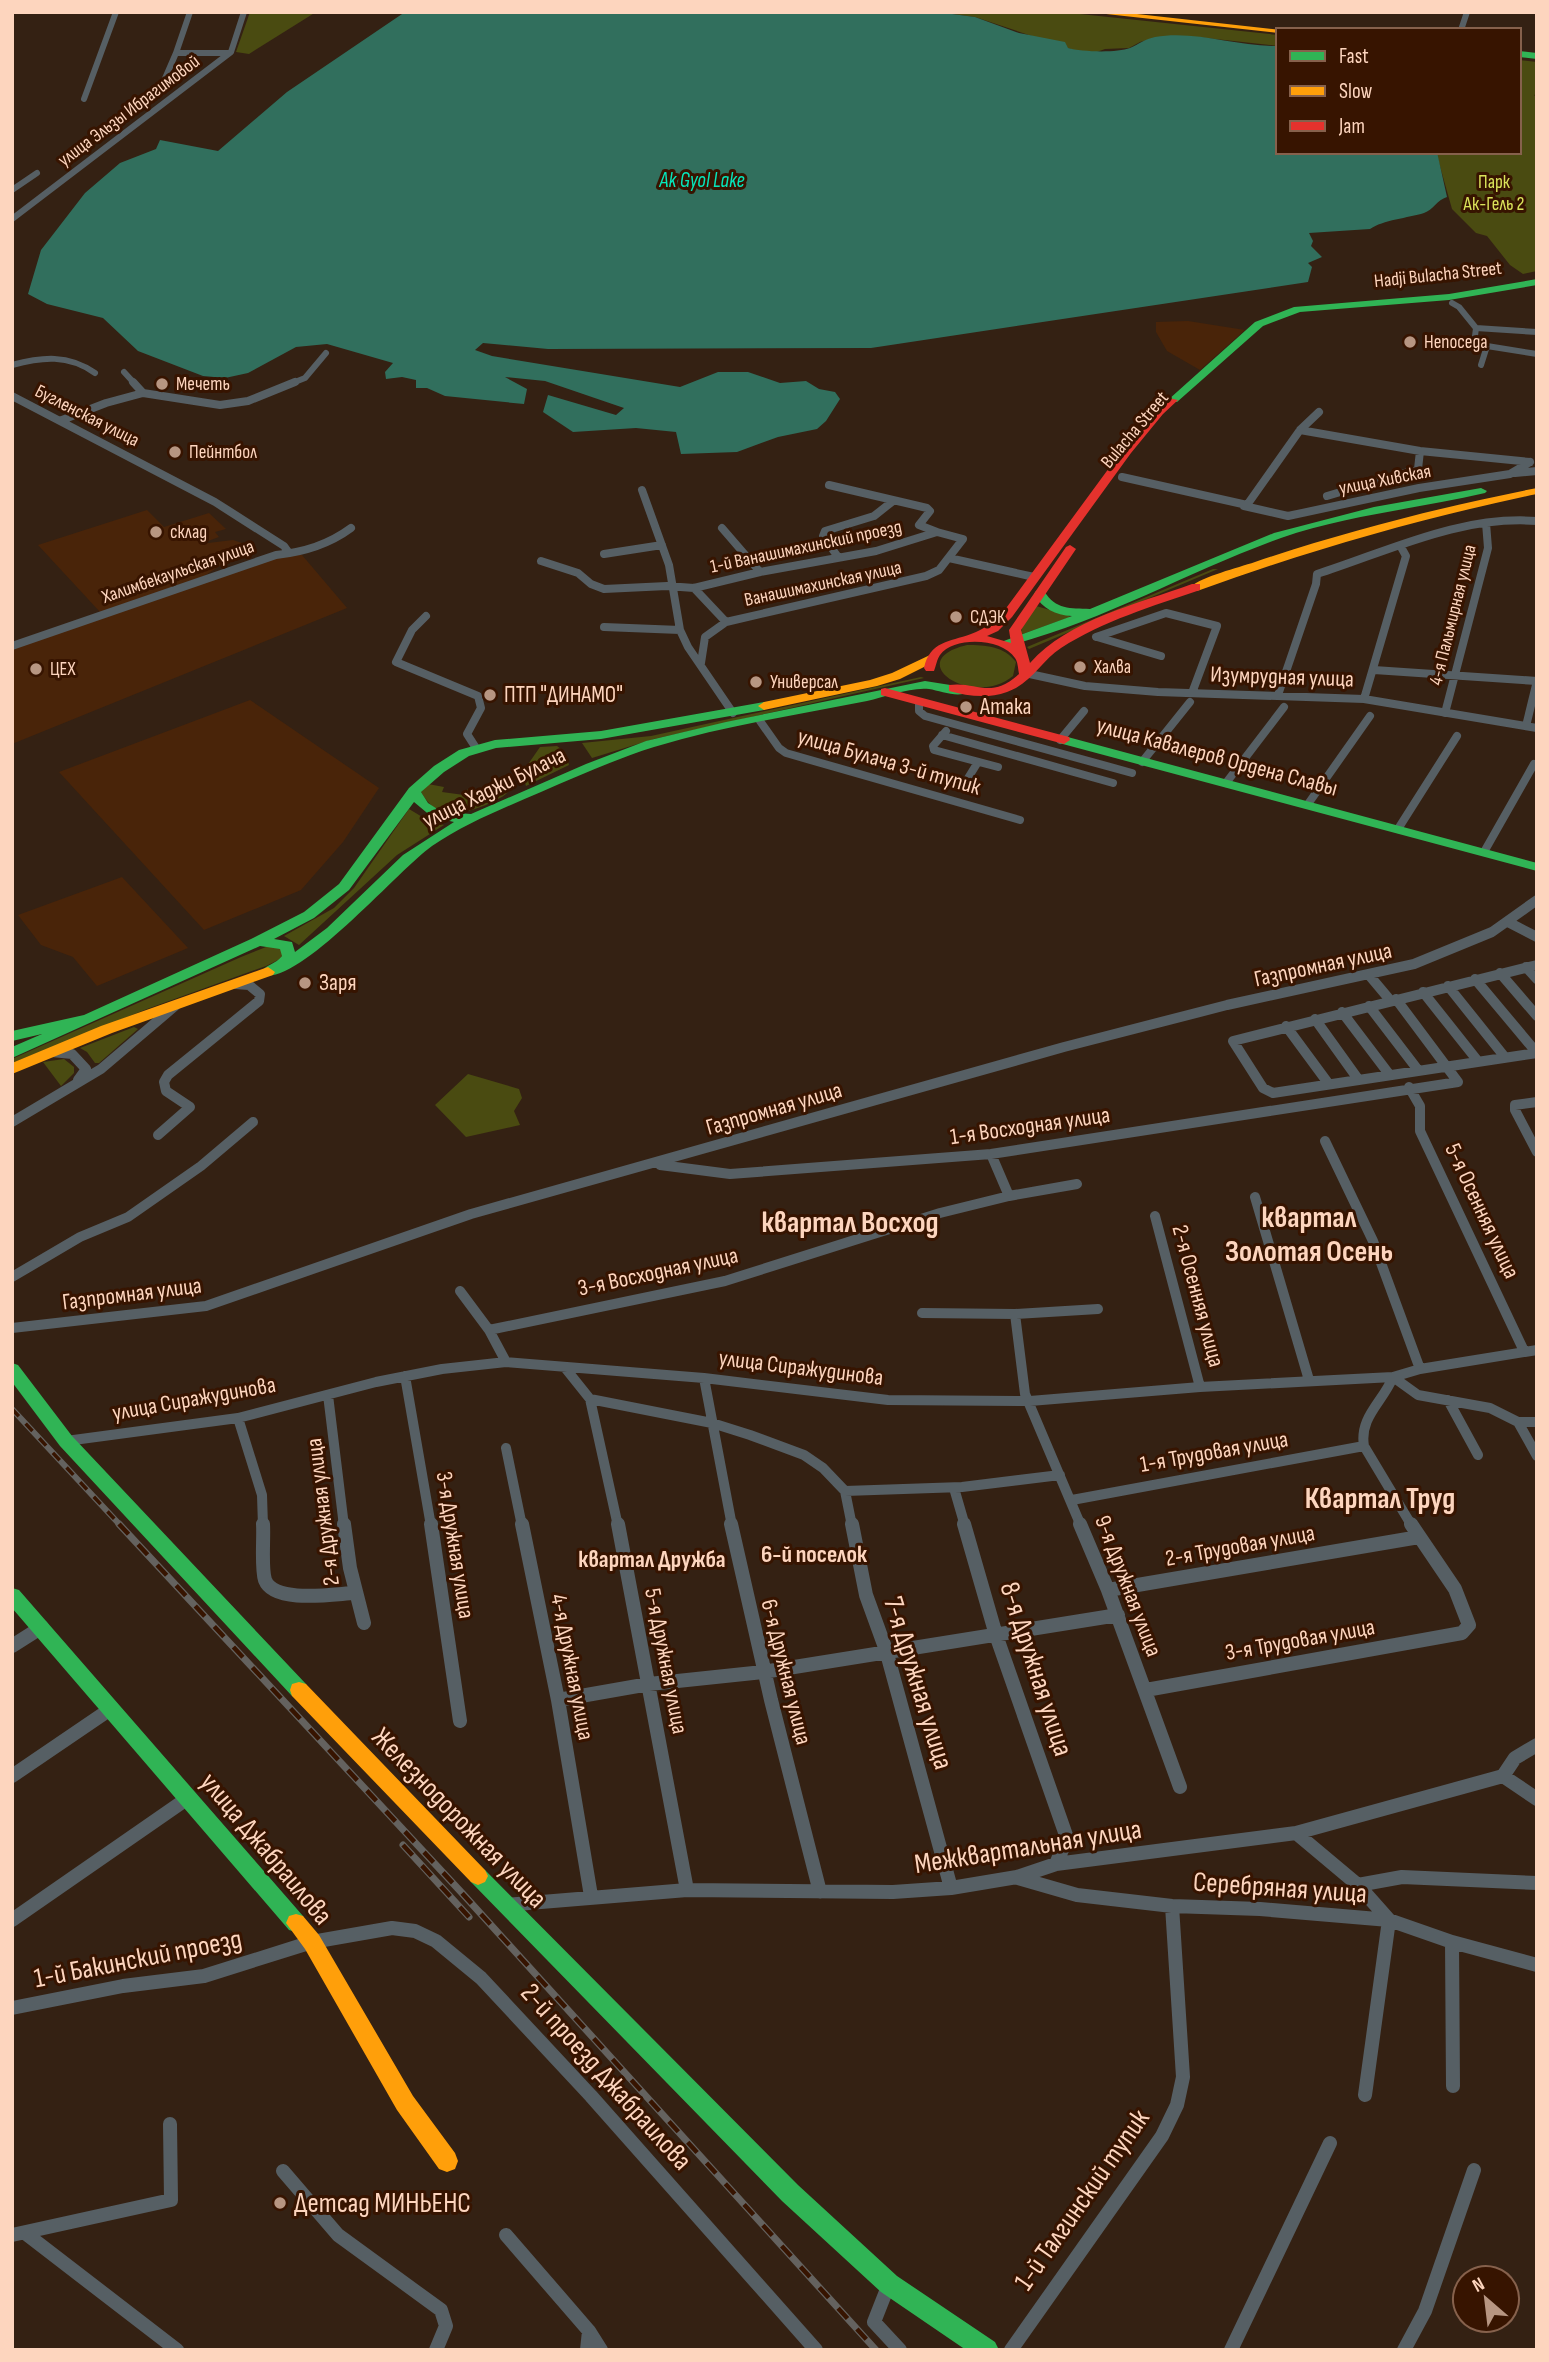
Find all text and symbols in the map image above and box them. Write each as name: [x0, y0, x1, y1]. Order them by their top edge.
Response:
legend: [1276, 28, 1521, 154]
text: Fast: [1339, 44, 1369, 69]
street label: улица Эльзы Ибрагимовой: [53, 50, 205, 172]
text: Slow: [1339, 79, 1373, 104]
text: Jam: [1338, 114, 1365, 139]
water label: Ak Gyol Lake: [658, 168, 745, 193]
park label: Парк Ак-Гель 2: [1463, 171, 1524, 216]
street label: Hadji Bulacha Street: [1373, 257, 1503, 293]
place label: Непоседа: [1424, 331, 1488, 354]
marker: Непоседа: [1402, 334, 1418, 350]
place label: Мечеть: [176, 373, 230, 396]
marker: Мечеть: [154, 376, 170, 392]
street label: Бугленская улица: [31, 380, 143, 452]
street label: Bulacha Street: [1096, 387, 1174, 473]
place label: Пейнтбол: [189, 441, 257, 464]
marker: Пейнтбол: [167, 444, 183, 460]
street label: улица Хивская: [1337, 460, 1433, 500]
street label: 1-й Ванашимахинский проезд: [708, 515, 904, 579]
place label: склад: [170, 521, 207, 544]
marker: склад: [148, 524, 164, 540]
street label: Халимбекаульская улица: [98, 535, 257, 609]
street label: 4-я Пальмирная улица: [1424, 542, 1482, 688]
street label: Ванашимахинская улица: [742, 556, 904, 612]
place label: СДЭК: [970, 606, 1006, 629]
marker: СДЭК: [948, 609, 964, 625]
place label: Халва: [1093, 656, 1131, 679]
place label: ЦЕХ: [50, 658, 75, 681]
marker: Халва: [1072, 659, 1088, 675]
marker: ЦЕХ: [28, 661, 44, 677]
street label: Изумрудная улица: [1210, 661, 1354, 693]
place label: Универсал: [770, 671, 838, 694]
marker: Универсал: [748, 674, 764, 690]
place label: ПТП "ДИНАМО": [504, 681, 623, 709]
marker: ПТП "ДИНАМО": [482, 687, 498, 703]
place label: Атака: [979, 693, 1031, 721]
marker: Атака: [958, 699, 974, 715]
street label: улица Кавалеров Ордена Славы: [1093, 711, 1341, 803]
street label: улица Булача 3-й тупик: [794, 722, 984, 802]
street label: улица Хаджи Булача: [418, 741, 570, 835]
street label: Газпромная улица: [1252, 937, 1394, 993]
place label: Заря: [319, 969, 357, 997]
marker: Заря: [297, 975, 313, 991]
street label: Газпромная улица: [703, 1076, 845, 1142]
street label: 1-я Восходная улица: [948, 1101, 1112, 1151]
street label: 5-я Осенняя улица: [1438, 1139, 1526, 1283]
district label: квартал Золотая Осень: [1225, 1200, 1393, 1270]
district label: квартал Восход: [761, 1205, 939, 1241]
street label: 2-я Осенняя улица: [1166, 1222, 1230, 1370]
street label: 3-я Восходная улица: [575, 1241, 741, 1303]
street label: Газпромная улица: [61, 1272, 203, 1316]
street label: улица Сиражудинова: [717, 1344, 885, 1392]
street label: улица Сиражудинова: [110, 1371, 278, 1427]
street label: 1-я Трудовая улица: [1138, 1425, 1290, 1479]
street label: 2-я Дружная улица: [300, 1437, 346, 1587]
street label: 3-я Дружная улица: [430, 1469, 480, 1621]
district label: Квартал Труд: [1305, 1481, 1455, 1517]
street label: 9-я Дружная улица: [1088, 1511, 1168, 1661]
street label: 2-я Трудовая улица: [1163, 1519, 1317, 1573]
district label: 6-й поселок: [761, 1540, 868, 1569]
district label: квартал Дружба: [578, 1545, 726, 1574]
street label: 8-я Дружная улица: [992, 1578, 1080, 1760]
street label: 5-я Дружная улица: [638, 1586, 694, 1736]
street label: 4-я Дружная улица: [544, 1591, 600, 1743]
street label: 7-я Дружная улица: [876, 1593, 960, 1773]
street label: 6-я Дружная улица: [754, 1596, 818, 1748]
street label: 3-я Трудовая улица: [1223, 1613, 1377, 1667]
street label: Железнодорожная улица: [365, 1721, 553, 1915]
street label: улица Джабраилова: [193, 1766, 339, 1932]
street label: Межквартальная улица: [912, 1813, 1144, 1881]
street label: Серебряная улица: [1192, 1865, 1368, 1911]
street label: 1-й Бакинский проезд: [31, 1923, 245, 1995]
street label: 2-й проезд Джабраилова: [513, 1977, 699, 2177]
street label: 1-й Талгинский тупик: [1007, 2103, 1157, 2297]
place label: Детсад МИНЬЕНС: [294, 2187, 471, 2220]
marker: Детсад МИНЬЕНС: [272, 2195, 288, 2211]
north arrow: [1451, 2264, 1521, 2334]
text: N: [1469, 2273, 1489, 2298]

